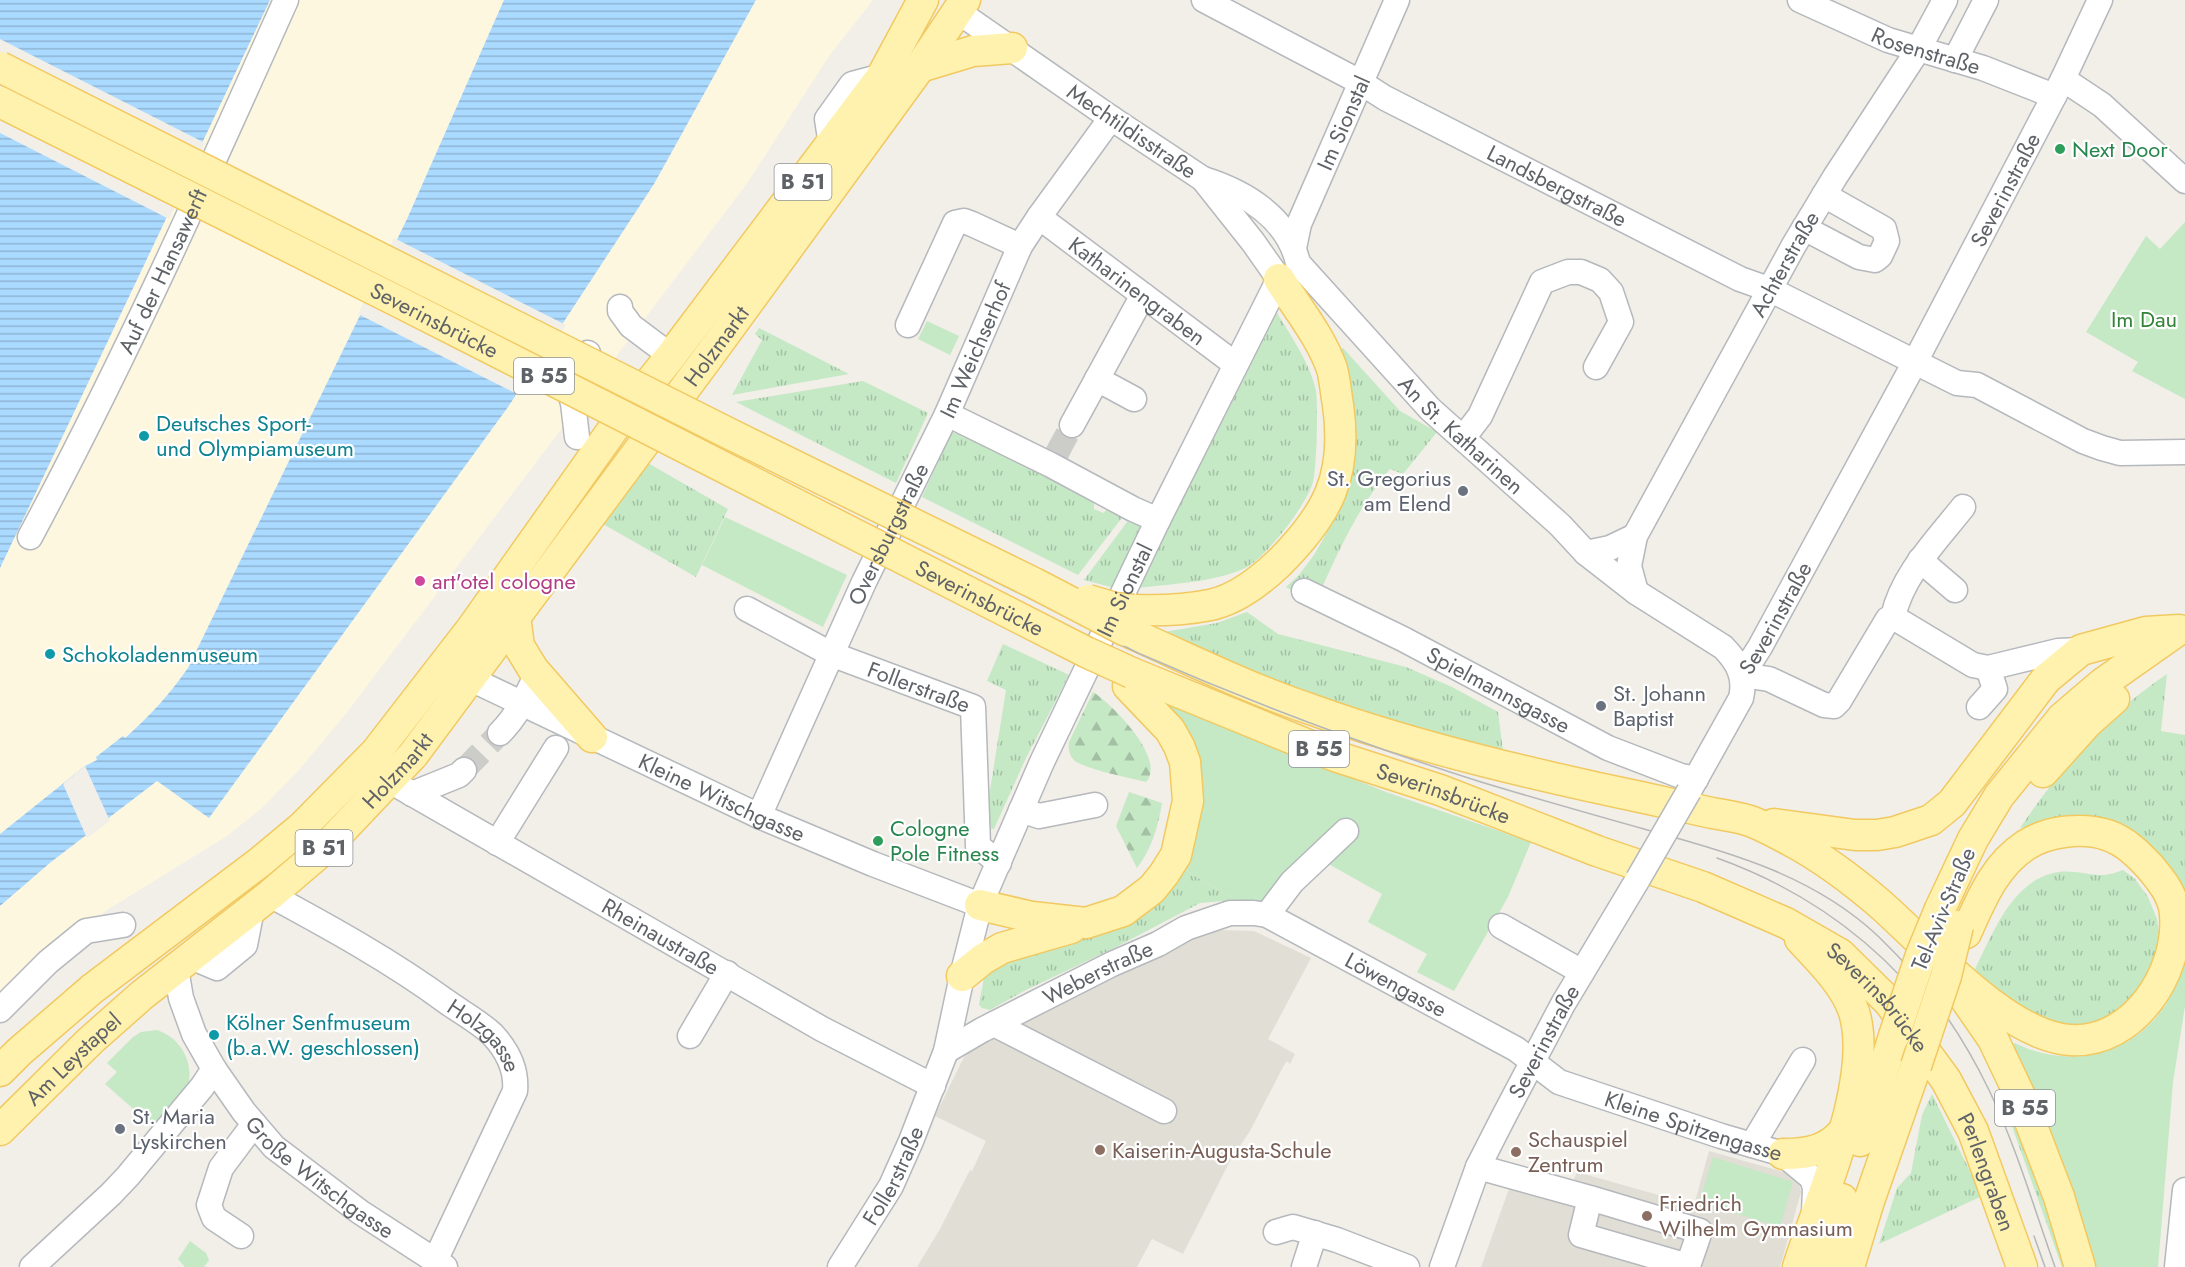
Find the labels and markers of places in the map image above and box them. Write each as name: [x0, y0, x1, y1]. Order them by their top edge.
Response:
place label: Next Door: [2072, 133, 2168, 165]
marker: Next Door: [2053, 142, 2067, 156]
place label: Deutsches Sport- und Olympiamuseum: [156, 407, 354, 464]
marker: Deutsches Sport- und Olympiamuseum: [137, 429, 151, 443]
place label: St. Gregorius am Elend: [1327, 462, 1451, 519]
marker: St. Gregorius am Elend: [1456, 484, 1470, 498]
place label: art'otel cologne: [432, 565, 576, 597]
marker: art'otel cologne: [413, 574, 427, 588]
place label: Schokoladenmuseum: [62, 638, 258, 670]
marker: Schokoladenmuseum: [43, 647, 57, 661]
place label: St. Johann Baptist: [1613, 677, 1706, 734]
marker: St. Johann Baptist: [1594, 699, 1608, 713]
place label: Cologne Pole Fitness: [890, 812, 999, 869]
marker: Cologne Pole Fitness: [871, 834, 885, 848]
place label: Kölner Senfmuseum (b.a.W. geschlossen): [226, 1006, 420, 1063]
marker: Kölner Senfmuseum (b.a.W. geschlossen): [207, 1028, 221, 1042]
place label: St. Maria Lyskirchen: [132, 1100, 227, 1157]
marker: St. Maria Lyskirchen: [113, 1122, 127, 1136]
place label: Schauspiel Zentrum: [1528, 1123, 1628, 1180]
place label: Kaiserin-Augusta-Schule: [1112, 1134, 1332, 1166]
marker: Kaiserin-Augusta-Schule: [1093, 1143, 1107, 1157]
marker: Schauspiel Zentrum: [1509, 1145, 1523, 1159]
place label: Friedrich Wilhelm Gymnasium: [1659, 1187, 1853, 1244]
marker: Friedrich Wilhelm Gymnasium: [1640, 1209, 1654, 1223]

